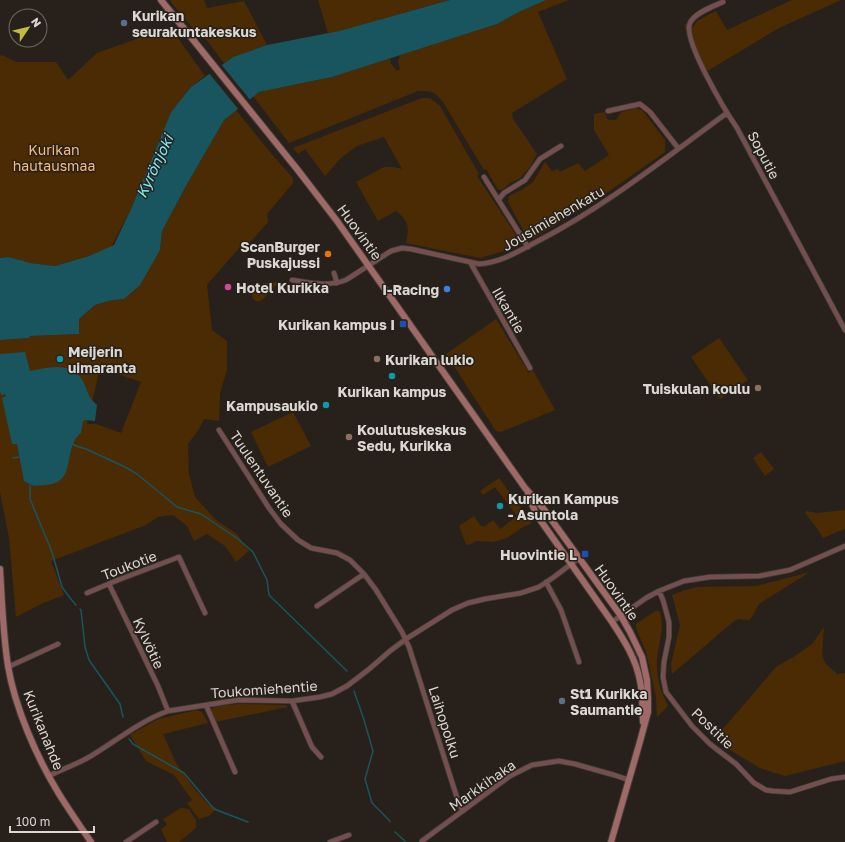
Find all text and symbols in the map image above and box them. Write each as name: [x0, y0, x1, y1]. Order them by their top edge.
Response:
place label: Kurikan seurakuntakeskus: [132, 7, 257, 40]
north arrow: [8, 8, 48, 48]
text: N: [29, 15, 44, 29]
marker: Kurikan seurakuntakeskus: [119, 18, 129, 28]
street label: Soputie: [744, 128, 784, 182]
water label: Kyrönjoki: [132, 130, 178, 201]
park label: Kurikan hautausmaa: [13, 141, 95, 174]
street label: Jousimiehenkatu: [499, 182, 607, 254]
street label: Huovintie: [334, 201, 386, 263]
place label: ScanBurger Puskajussi: [240, 238, 321, 271]
marker: ScanBurger Puskajussi: [323, 249, 333, 259]
place label: Hotel Kurikka: [236, 279, 329, 296]
place label: I-Racing: [382, 281, 439, 298]
marker: Hotel Kurikka: [223, 282, 233, 292]
marker: I-Racing: [442, 284, 452, 294]
street label: Ilkantie: [489, 284, 529, 336]
place label: Kurikan kampus I: [278, 316, 395, 333]
marker: Kurikan kampus I: [398, 319, 408, 329]
place label: Meijerin uimaranta: [68, 343, 136, 376]
place label: Kurikan lukio: [385, 351, 474, 368]
marker: Meijerin uimaranta: [55, 354, 65, 364]
marker: Kurikan lukio: [372, 354, 382, 364]
marker: Kurikan kampus: [387, 371, 397, 381]
place label: Tuiskulan koulu: [643, 380, 750, 397]
place label: Kurikan kampus: [338, 383, 447, 400]
marker: Tuiskulan koulu: [753, 383, 763, 393]
place label: Kampusaukio: [226, 397, 318, 414]
marker: Kampusaukio: [321, 400, 331, 410]
place label: Koulutuskeskus Sedu, Kurikka: [357, 421, 467, 454]
street label: Tuulentuvantie: [227, 428, 297, 520]
marker: Koulutuskeskus Sedu, Kurikka: [344, 432, 354, 442]
place label: Kurikan Kampus - Asuntola: [508, 490, 619, 523]
marker: Kurikan Kampus - Asuntola: [495, 501, 505, 511]
place label: Huovintie L: [500, 546, 577, 563]
street label: Toukotie: [99, 547, 159, 583]
marker: Huovintie L: [580, 549, 590, 559]
street label: Huovintie: [591, 561, 643, 623]
street label: Kylvötie: [130, 615, 168, 671]
street label: Toukomiehentie: [210, 677, 318, 701]
street label: Laihopolku: [425, 684, 465, 760]
place label: St1 Kurikka Saumantie: [570, 685, 647, 718]
street label: Kurikanahde: [20, 688, 68, 772]
marker: St1 Kurikka Saumantie: [557, 696, 567, 706]
street label: Postitie: [689, 704, 737, 752]
street label: Markkihaka: [446, 756, 518, 814]
scale bar: [10, 808, 94, 834]
text: 100 m: [16, 814, 50, 829]

